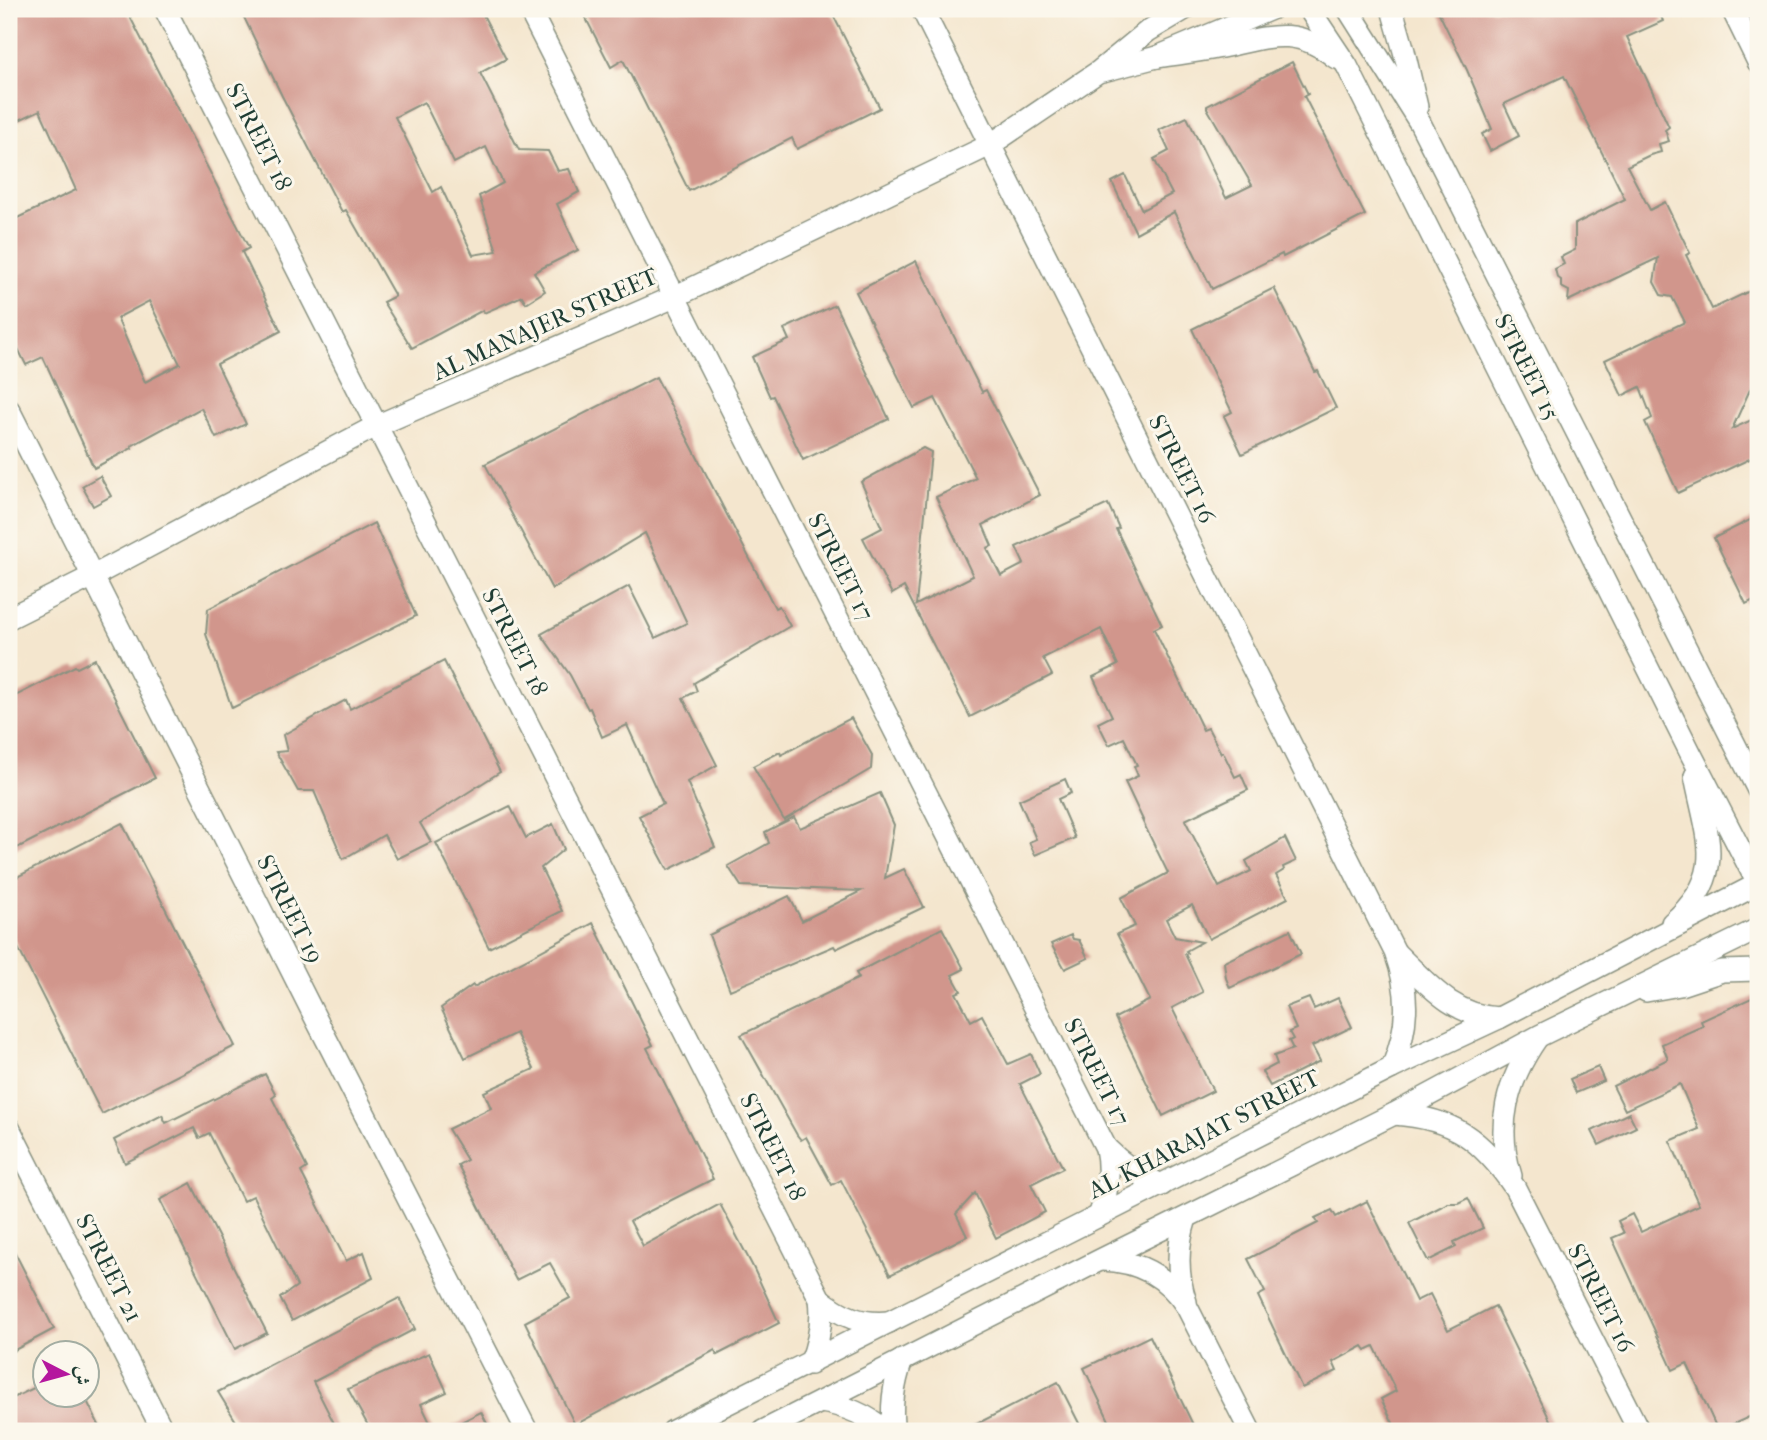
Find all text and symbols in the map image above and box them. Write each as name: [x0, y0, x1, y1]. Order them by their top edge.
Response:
street label: STREET 18: [220, 78, 298, 196]
street label: AL MANAJER STREET: [427, 261, 663, 387]
street label: STREET 15: [1488, 309, 1566, 425]
street label: STREET 16: [1143, 410, 1222, 529]
street label: STREET 17: [802, 509, 880, 625]
street label: STREET 18: [476, 583, 554, 701]
street label: STREET 19: [251, 850, 329, 968]
street label: STREET 17: [1058, 1014, 1136, 1130]
street label: AL KHARAJAT STREET: [1083, 1063, 1325, 1205]
street label: STREET 18: [734, 1088, 812, 1206]
street label: STREET 21: [70, 1209, 148, 1327]
street label: STREET 16: [1562, 1239, 1641, 1358]
north arrow: [32, 1338, 102, 1408]
text: ش: [70, 1365, 94, 1386]

